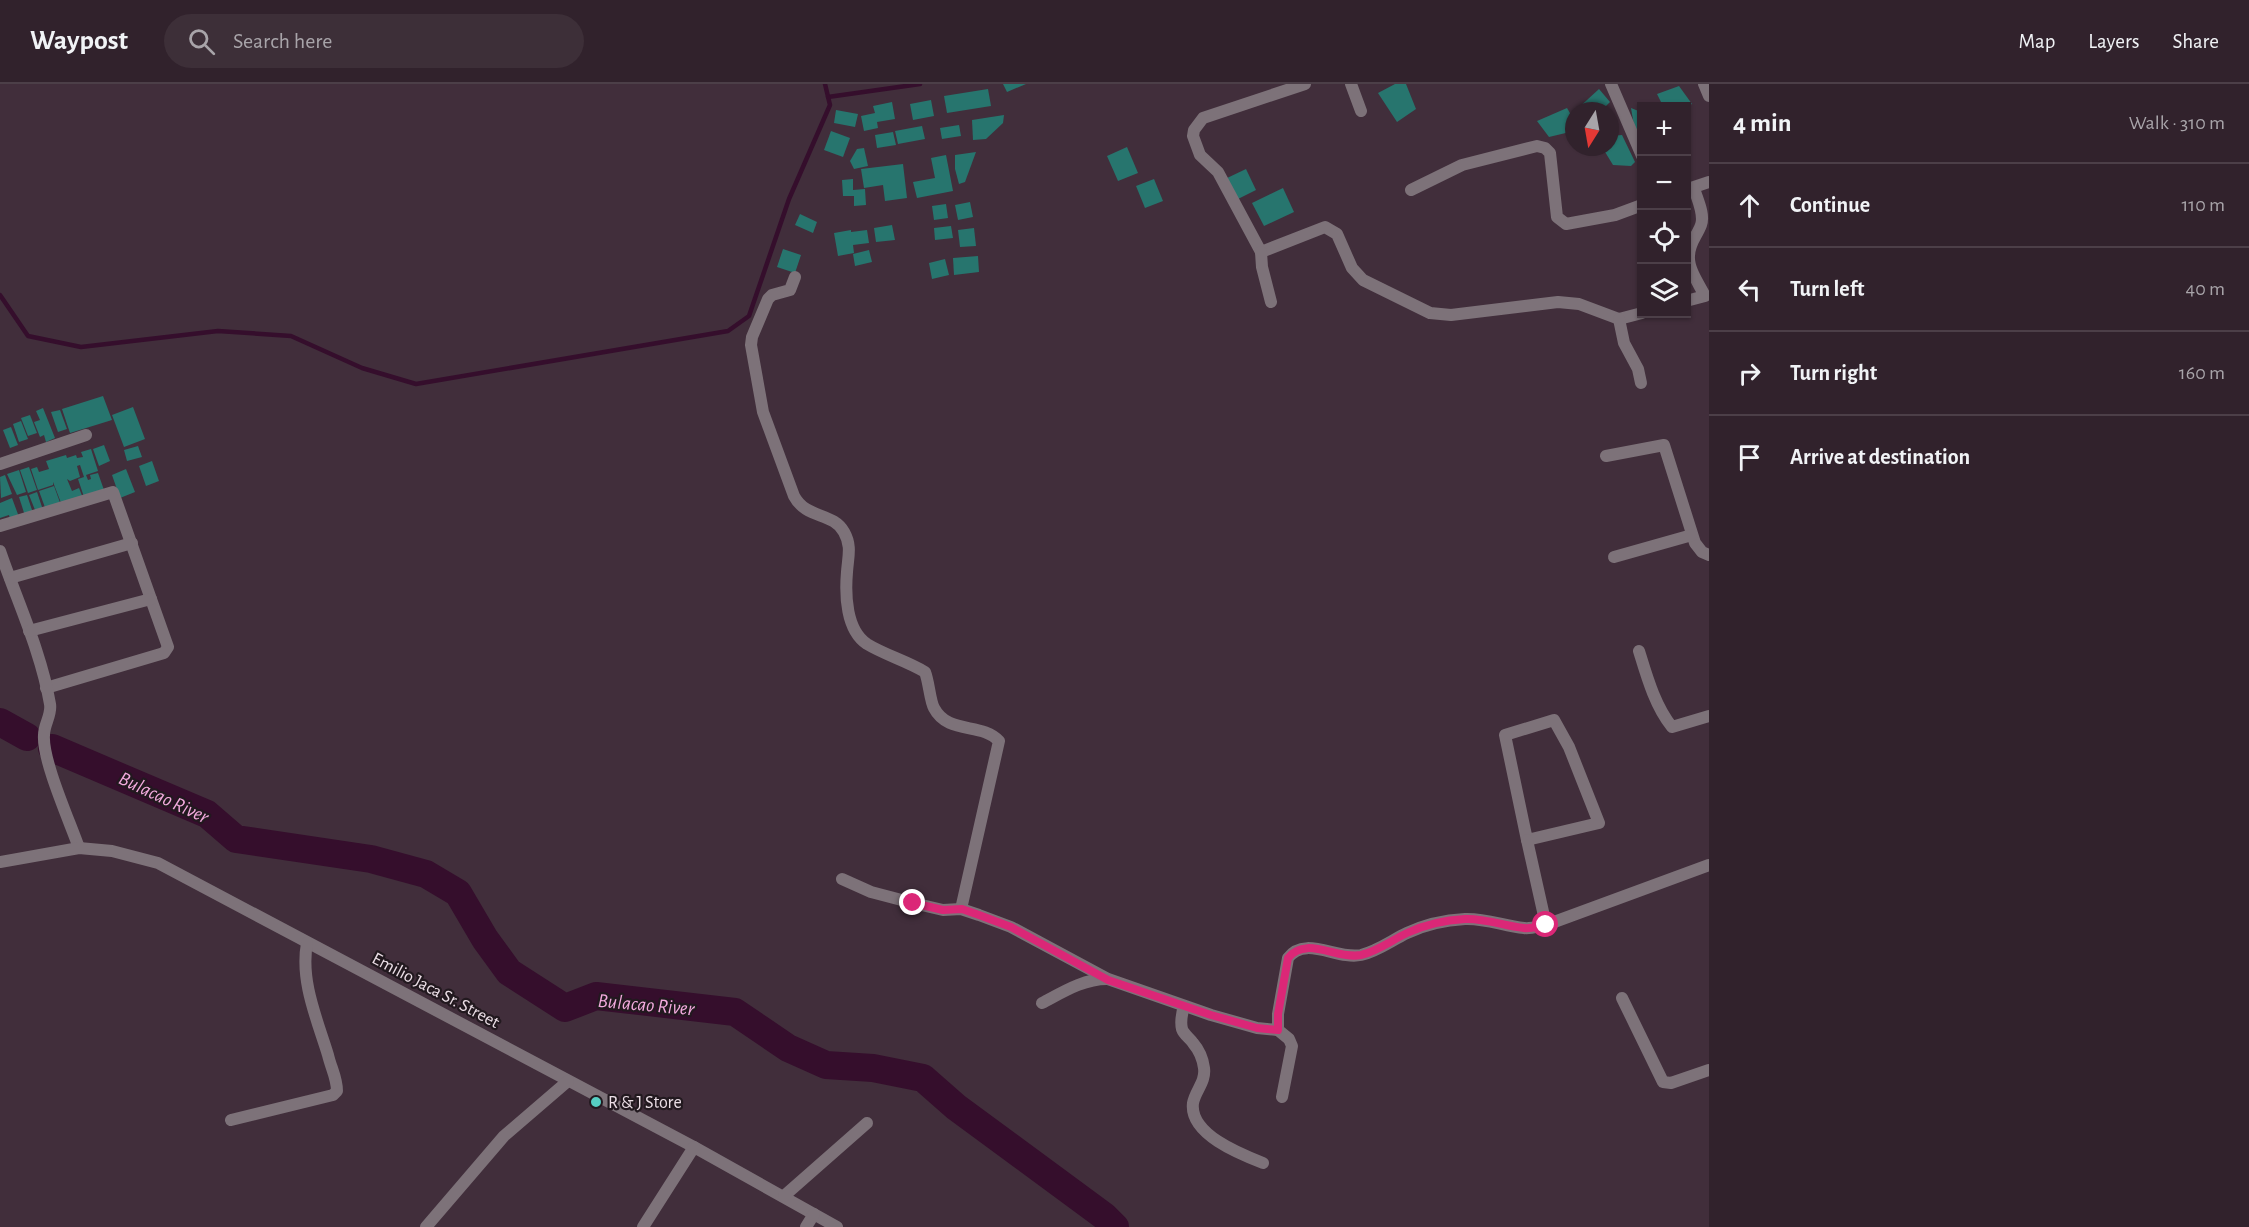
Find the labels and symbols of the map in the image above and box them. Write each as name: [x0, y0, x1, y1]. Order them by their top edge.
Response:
north arrow: [1565, 102, 1619, 156]
water label: Bulacao River: [115, 768, 212, 828]
route end: [899, 889, 925, 915]
route start: [1532, 911, 1558, 937]
street label: Emilio Jaca Sr. Street: [369, 950, 502, 1032]
water label: Bulacao River: [597, 991, 696, 1019]
place label: R & J Store: [608, 1094, 682, 1112]
marker: R & J Store: [589, 1095, 603, 1109]

